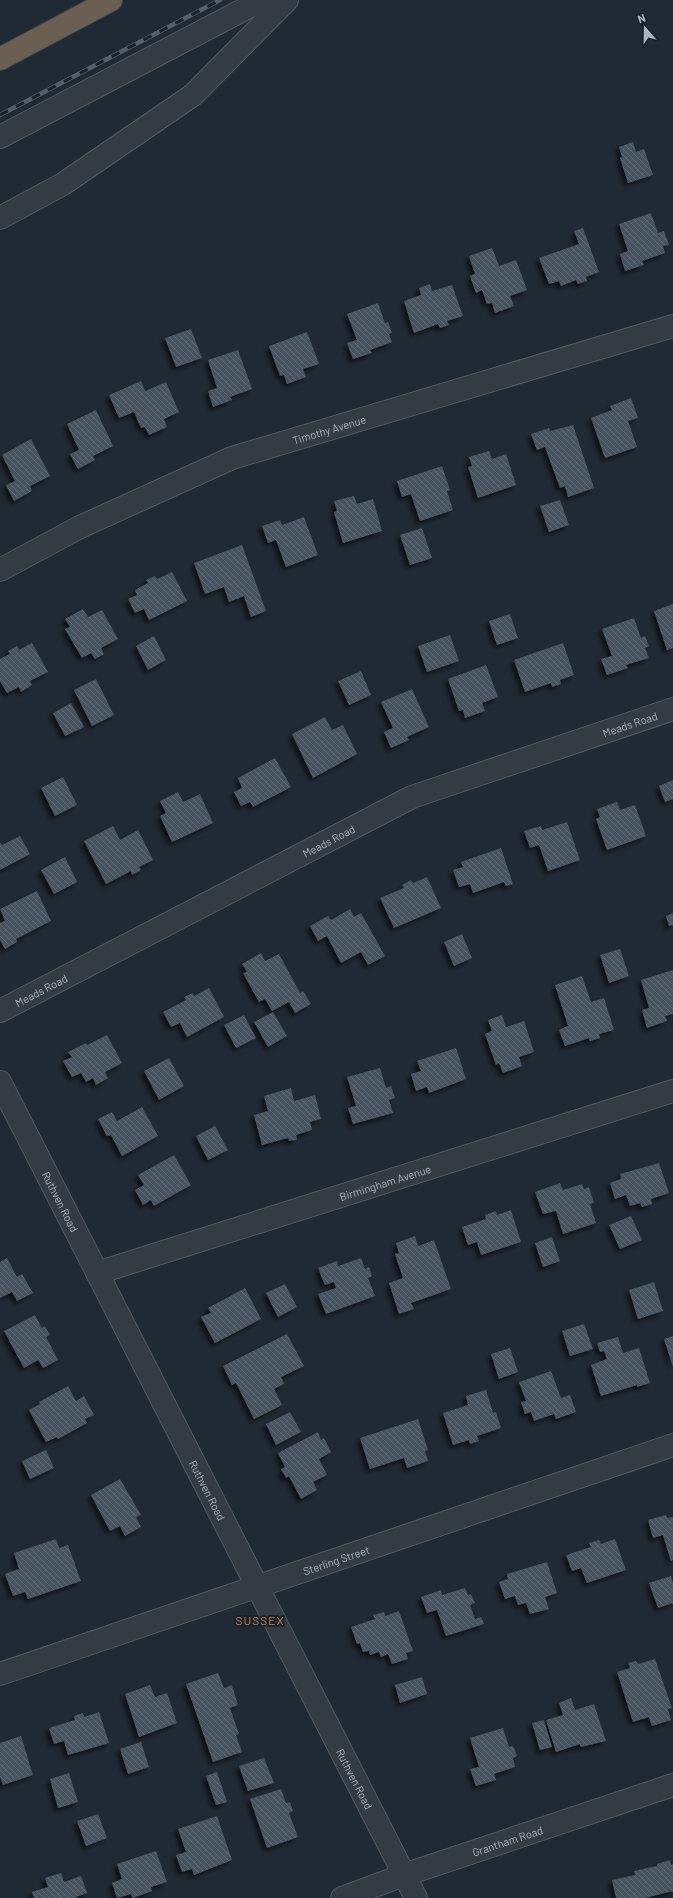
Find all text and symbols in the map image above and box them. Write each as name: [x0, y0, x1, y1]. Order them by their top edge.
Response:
north arrow: [625, 8, 665, 48]
text: N: [636, 11, 647, 25]
street label: Timothy Avenue: [291, 412, 367, 446]
street label: Meads Road: [601, 708, 659, 739]
street label: Meads Road: [300, 822, 357, 859]
street label: Meads Road: [12, 971, 69, 1009]
street label: Birmingham Avenue: [338, 1161, 433, 1203]
street label: Ruthven Road: [40, 1169, 82, 1234]
street label: Ruthven Road: [187, 1458, 229, 1522]
street label: Sterling Street: [301, 1542, 371, 1577]
district label: SUSSEX: [235, 1613, 285, 1627]
street label: Ruthven Road: [334, 1746, 376, 1811]
street label: Grantham Road: [470, 1823, 544, 1858]

